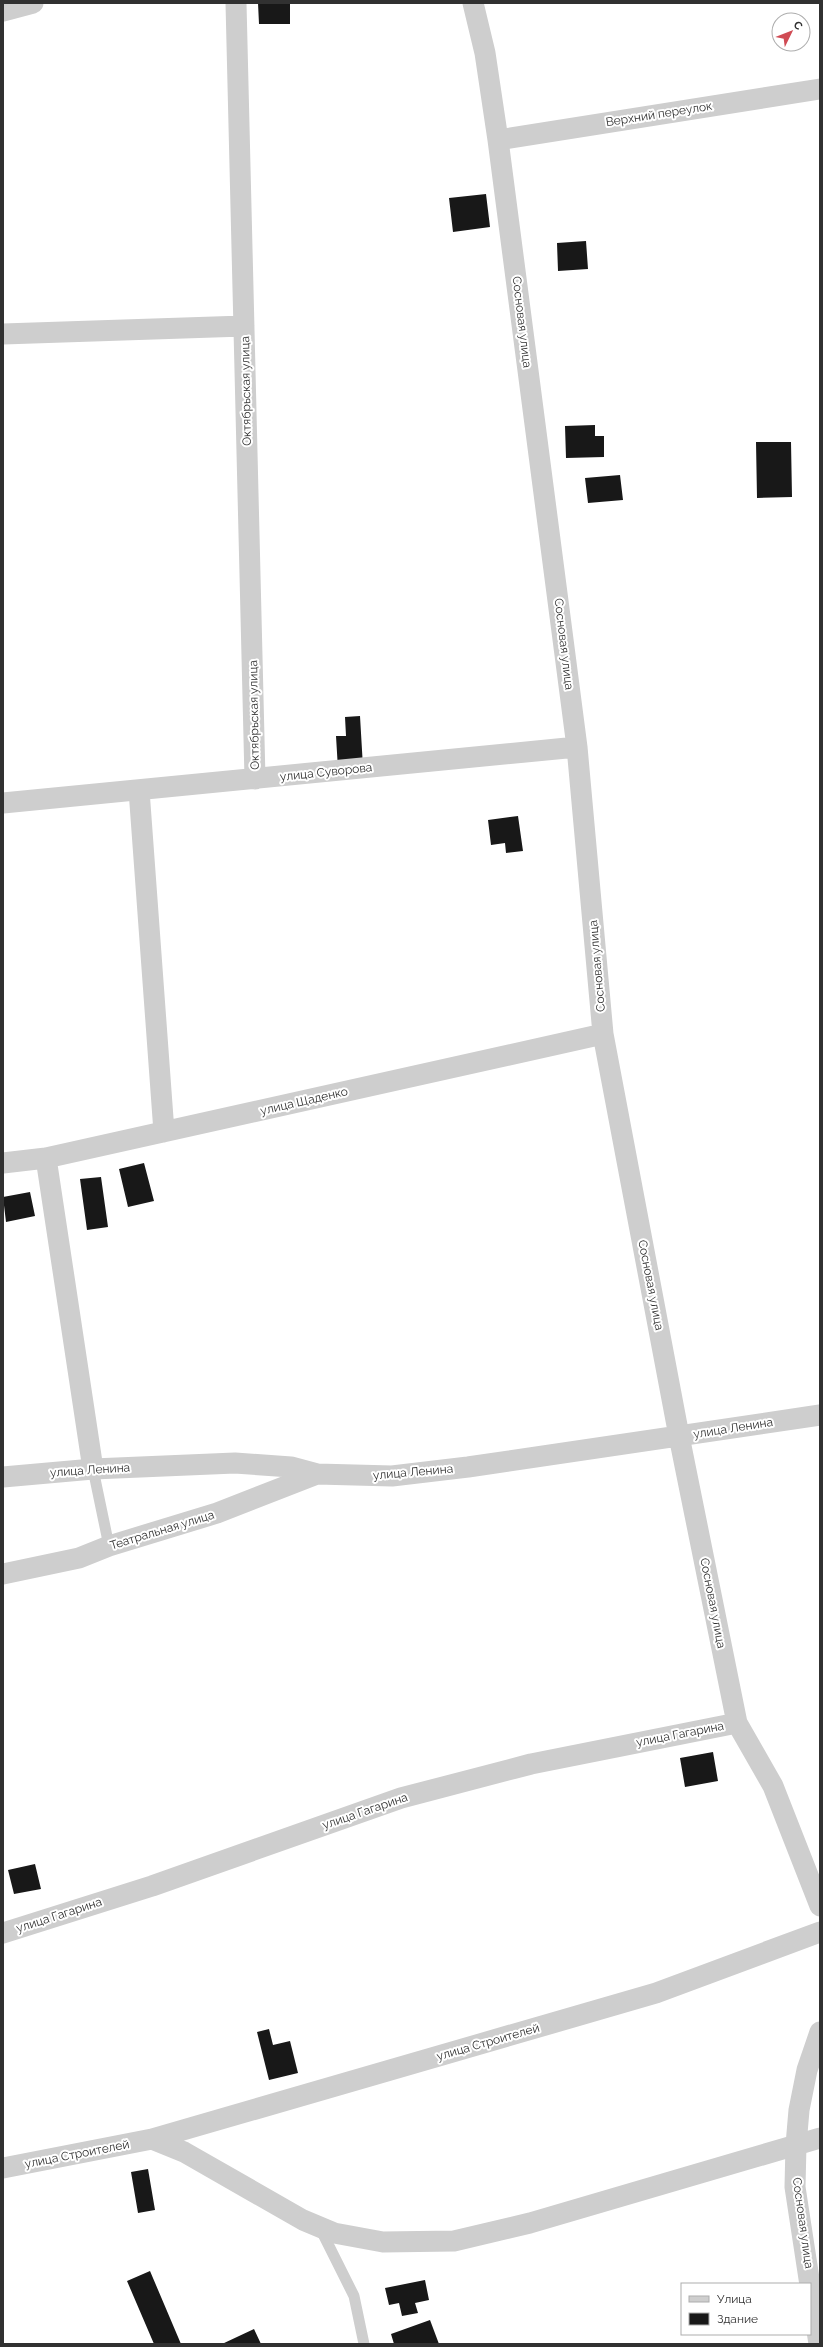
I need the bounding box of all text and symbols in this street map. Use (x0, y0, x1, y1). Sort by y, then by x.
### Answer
north arrow (771, 12, 811, 52)
text: С (791, 18, 806, 33)
street label: Верхний переулок (605, 99, 713, 129)
street label: Сосновая улица (509, 276, 535, 368)
street label: Октябрьская улица (238, 336, 254, 446)
street label: Сосновая улица (551, 598, 577, 690)
street label: Октябрьская улица (246, 660, 262, 770)
street label: улица Суворова (279, 760, 373, 784)
street label: Сосновая улица (586, 920, 608, 1012)
street label: улица Щаденко (259, 1084, 349, 1118)
street label: Сосновая улица (635, 1239, 667, 1331)
street label: улица Ленина (692, 1415, 774, 1441)
street label: улица Ленина (49, 1460, 131, 1480)
street label: улица Ленина (372, 1462, 454, 1482)
street label: Театральная улица (108, 1507, 216, 1553)
street label: Сосновая улица (697, 1557, 729, 1649)
street label: улица Гагарина (635, 1719, 725, 1749)
street label: улица Гагарина (321, 1790, 409, 1832)
street label: улица Гагарина (14, 1895, 104, 1935)
street label: улица Строителей (435, 2021, 541, 2063)
street label: улица Строителей (23, 2137, 131, 2171)
street label: Сосновая улица (790, 2176, 816, 2270)
legend (681, 2283, 811, 2335)
text: Улица (717, 2292, 752, 2306)
text: Здание (717, 2312, 758, 2326)

